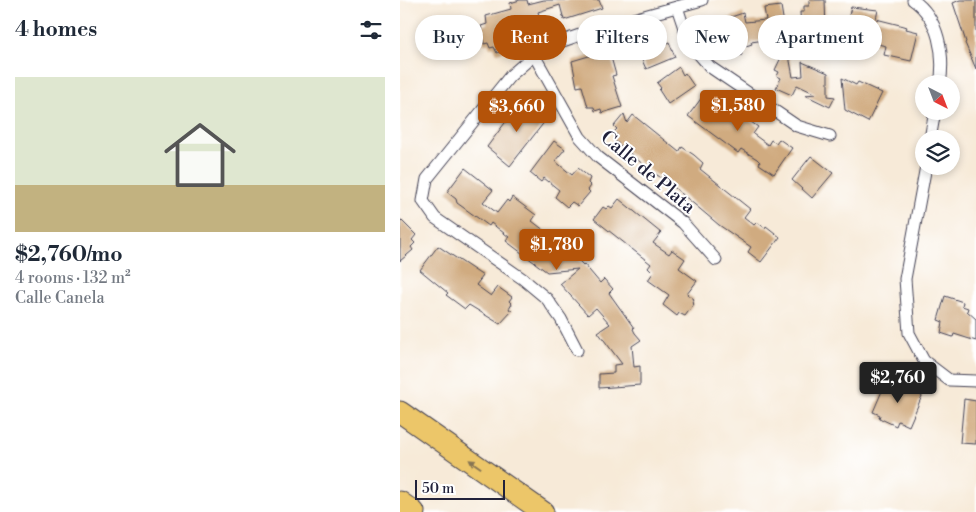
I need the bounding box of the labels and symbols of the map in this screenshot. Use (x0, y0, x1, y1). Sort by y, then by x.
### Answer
north arrow (915, 75, 960, 120)
pin: $3,660 (476, 90, 558, 133)
pin: $1,580 (697, 90, 779, 132)
street label: Calle de Plata (596, 125, 701, 219)
pin: $1,780 (516, 228, 598, 271)
pin: $2,760 (857, 362, 939, 404)
one-way arrow (468, 459, 481, 469)
scale bar (415, 477, 505, 500)

